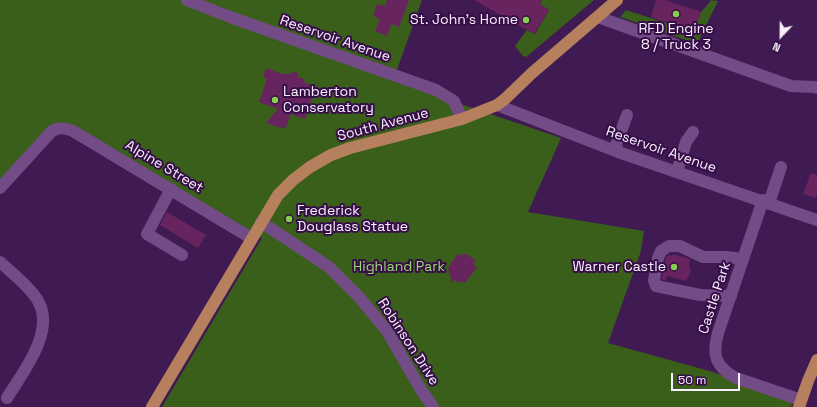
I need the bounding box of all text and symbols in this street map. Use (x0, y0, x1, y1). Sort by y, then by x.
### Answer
marker: RFD Engine 8 / Truck 3 (671, 9, 681, 19)
street label: Reservoir Avenue (278, 12, 392, 66)
place label: St. John's Home (410, 12, 518, 28)
marker: St. John's Home (521, 15, 531, 25)
north arrow (761, 16, 801, 56)
place label: RFD Engine 8 / Truck 3 (638, 21, 714, 54)
text: N (770, 39, 783, 55)
place label: Lamberton Conservatory (283, 84, 374, 116)
marker: Lamberton Conservatory (270, 95, 280, 105)
street label: South Avenue (335, 105, 431, 145)
street label: Reservoir Avenue (604, 123, 718, 177)
street label: Alpine Street (122, 137, 206, 197)
place label: Frederick Douglass Statue (297, 203, 408, 236)
marker: Frederick Douglass Statue (284, 214, 294, 224)
park label: Highland Park (353, 259, 445, 275)
place label: Warner Castle (572, 259, 666, 275)
street label: Castle Park (695, 260, 735, 336)
marker: Warner Castle (669, 262, 679, 272)
street label: Robinson Drive (374, 295, 442, 389)
scale bar (673, 365, 742, 391)
text: 50 m (678, 372, 706, 388)

